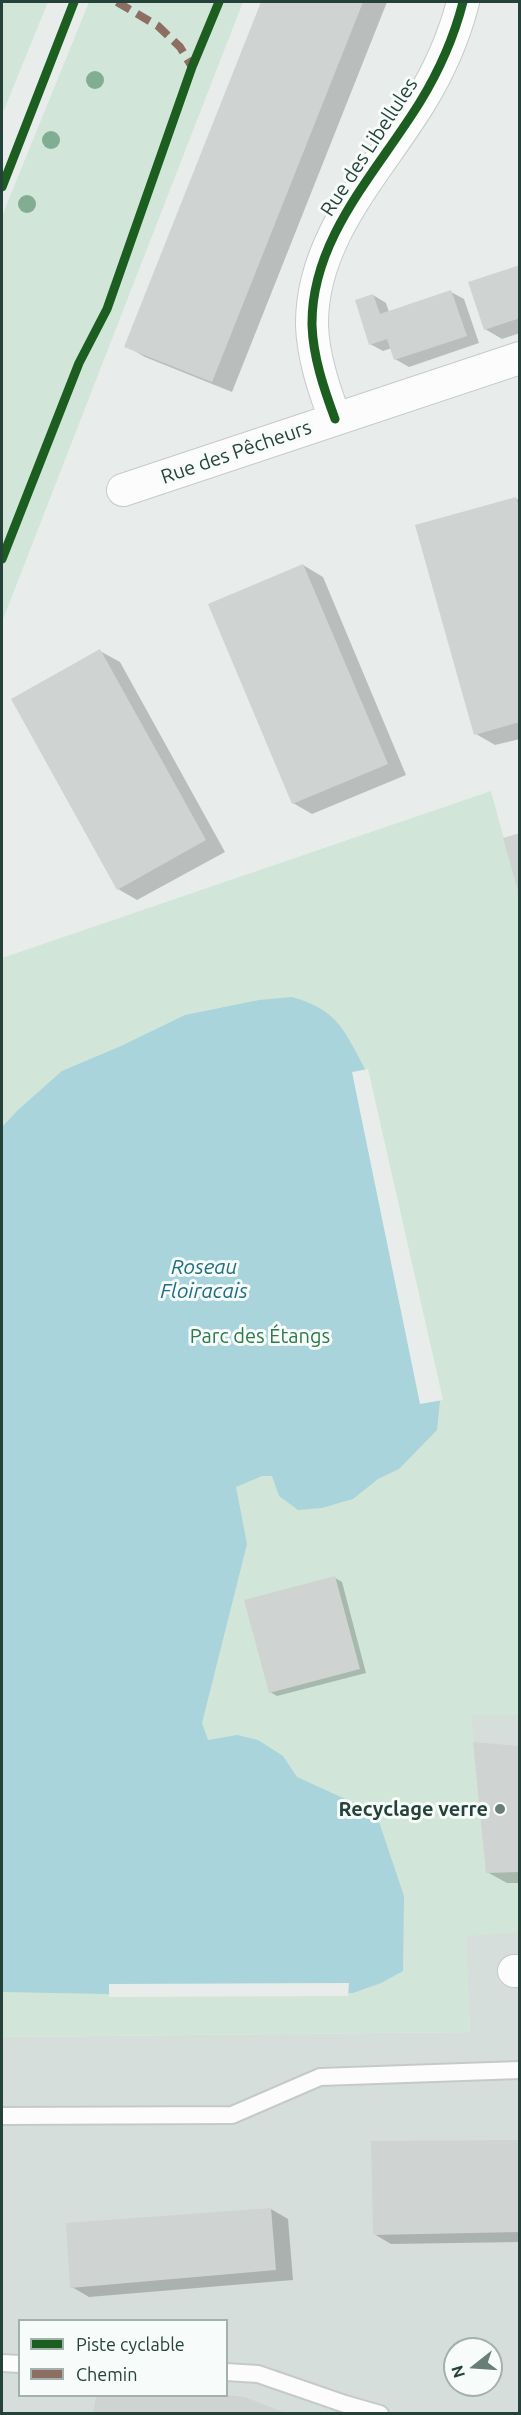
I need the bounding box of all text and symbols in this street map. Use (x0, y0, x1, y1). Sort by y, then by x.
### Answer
street label: Rue des Libellules (315, 73, 423, 221)
street label: Rue des Pêcheurs (158, 415, 314, 489)
water label: Roseau Floiracais (160, 1254, 248, 1304)
park label: Parc des Étangs (190, 1324, 330, 1348)
place label: Recyclage verre (339, 1797, 488, 1821)
marker: Recyclage verre (493, 1802, 507, 1816)
legend (18, 2319, 228, 2397)
text: Piste cyclable (76, 2334, 185, 2354)
north arrow (443, 2337, 503, 2397)
text: N (447, 2363, 468, 2380)
text: Chemin (76, 2364, 137, 2384)

